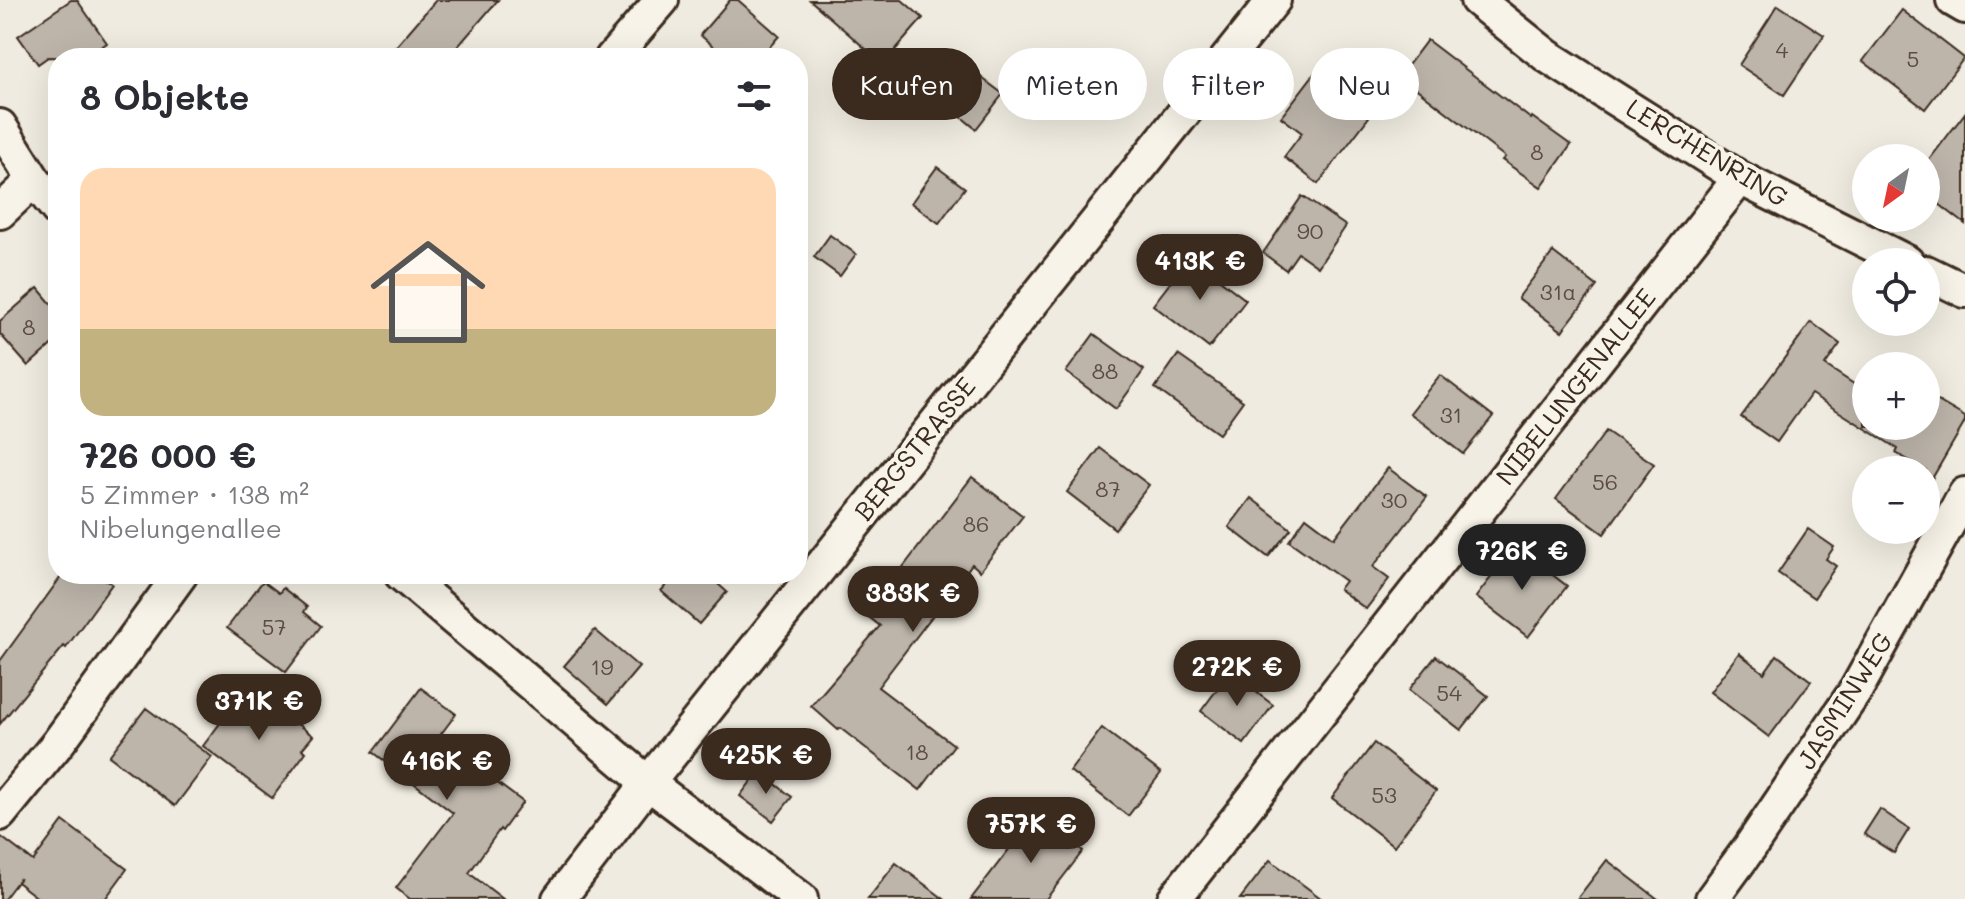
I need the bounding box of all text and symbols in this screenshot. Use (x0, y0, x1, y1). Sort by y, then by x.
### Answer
house number: 4 (1776, 35, 1789, 64)
house number: 5 (1907, 44, 1919, 73)
chip: Kaufen (832, 48, 982, 120)
chip: Mieten (998, 48, 1147, 120)
chip: Filter (1163, 48, 1294, 120)
chip: Neu (1310, 48, 1419, 120)
text: 8 Objekte (80, 74, 249, 119)
icon: filters (732, 74, 776, 118)
street label: LERCHENRING (1620, 90, 1795, 214)
house number: 8 (1530, 137, 1544, 166)
north arrow (1852, 144, 1940, 232)
map controls (1852, 144, 1940, 544)
house number: 90 (1297, 216, 1323, 245)
icon: home (356, 220, 500, 364)
pin: 413K € (1135, 234, 1265, 302)
text: 413K € (1154, 243, 1246, 277)
button: locate (1852, 248, 1940, 336)
house number: 31a (1540, 277, 1576, 306)
street label: NIBELUNGENALLEE (1488, 281, 1663, 492)
house number: 8 (22, 312, 36, 341)
button: + (1852, 352, 1940, 440)
house number: 88 (1092, 356, 1118, 385)
street label: BERGSTRASSE (846, 370, 982, 527)
house number: 31 (1440, 400, 1462, 429)
text: 726 000 € (80, 432, 256, 477)
button: − (1852, 456, 1940, 544)
house number: 56 (1592, 467, 1618, 496)
house number: 87 (1095, 474, 1121, 503)
text: 5 Zimmer · 138 m² (80, 477, 309, 511)
house number: 30 (1381, 485, 1407, 514)
house number: 86 (963, 509, 989, 538)
text: Nibelungenallee (80, 511, 282, 545)
pin: 726K € (1457, 524, 1587, 592)
text: 726K € (1476, 533, 1568, 567)
pin: 383K € (848, 566, 978, 634)
text: 383K € (866, 575, 960, 609)
house number: 57 (261, 612, 287, 641)
street label: JASMINWEG (1789, 626, 1900, 775)
pin: 272K € (1172, 640, 1302, 708)
text: 272K € (1191, 649, 1283, 683)
house number: 19 (591, 652, 613, 681)
pin: 371K € (194, 674, 324, 742)
house number: 54 (1436, 678, 1462, 707)
text: 371K € (214, 683, 304, 717)
pin: 425K € (701, 728, 831, 796)
pin: 416K € (382, 734, 512, 802)
text: 425K € (719, 737, 813, 771)
house number: 18 (905, 737, 929, 766)
text: 416K € (401, 743, 493, 777)
house number: 53 (1371, 780, 1397, 809)
pin: 757K € (966, 797, 1096, 865)
text: 757K € (985, 806, 1077, 840)

